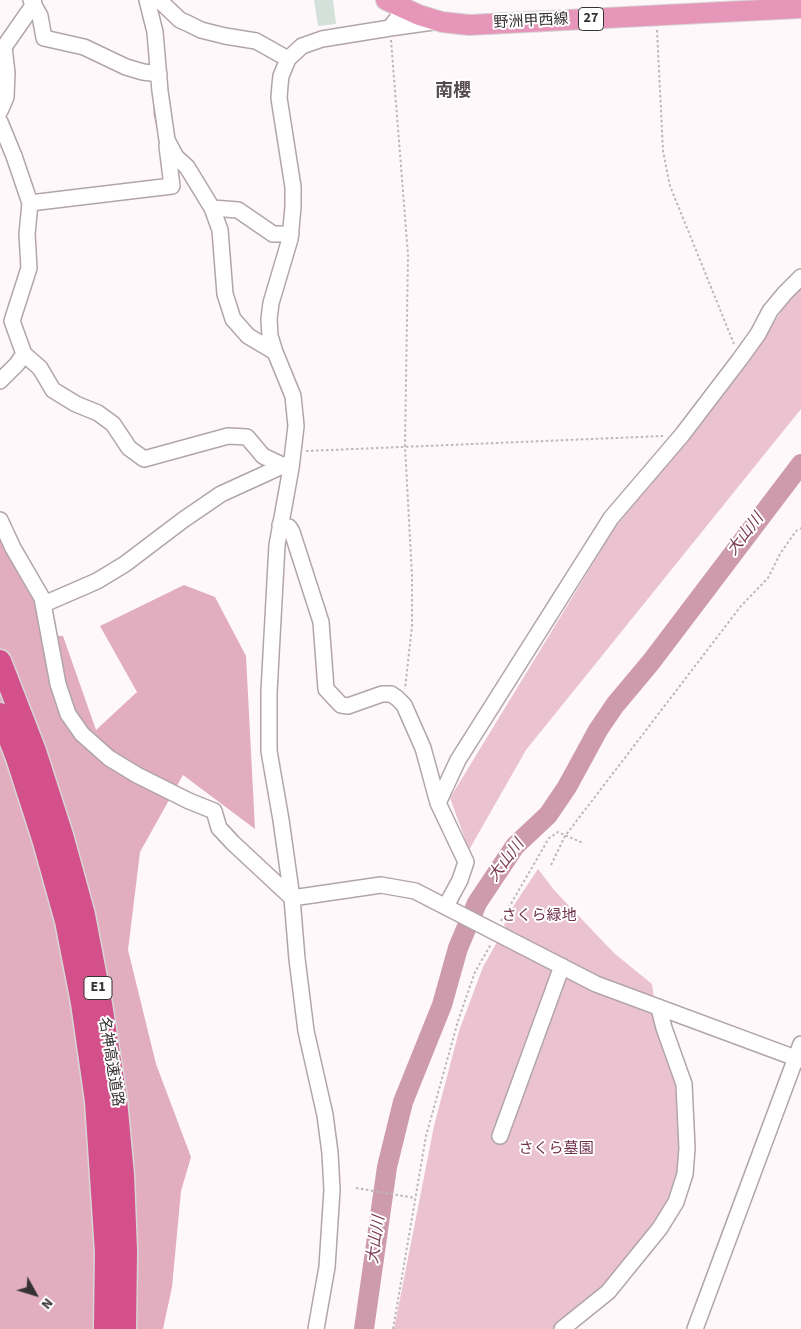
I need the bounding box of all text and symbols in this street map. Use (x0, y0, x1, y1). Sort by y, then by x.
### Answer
road number: 27 (578, 8, 604, 30)
street label: 野洲甲西線 (493, 11, 569, 33)
district label: 南櫻 (435, 81, 471, 103)
water label: 大山川 (724, 510, 768, 560)
water label: 大山川 (485, 836, 529, 886)
park label: さくら緑地 (502, 908, 576, 926)
road number: E1 (84, 976, 112, 1000)
street label: 名神高速道路 (94, 1016, 126, 1108)
park label: さくら墓園 (519, 1141, 593, 1159)
water label: 大山川 (364, 1215, 390, 1265)
north arrow (10, 1269, 60, 1319)
text: N (36, 1294, 57, 1313)

